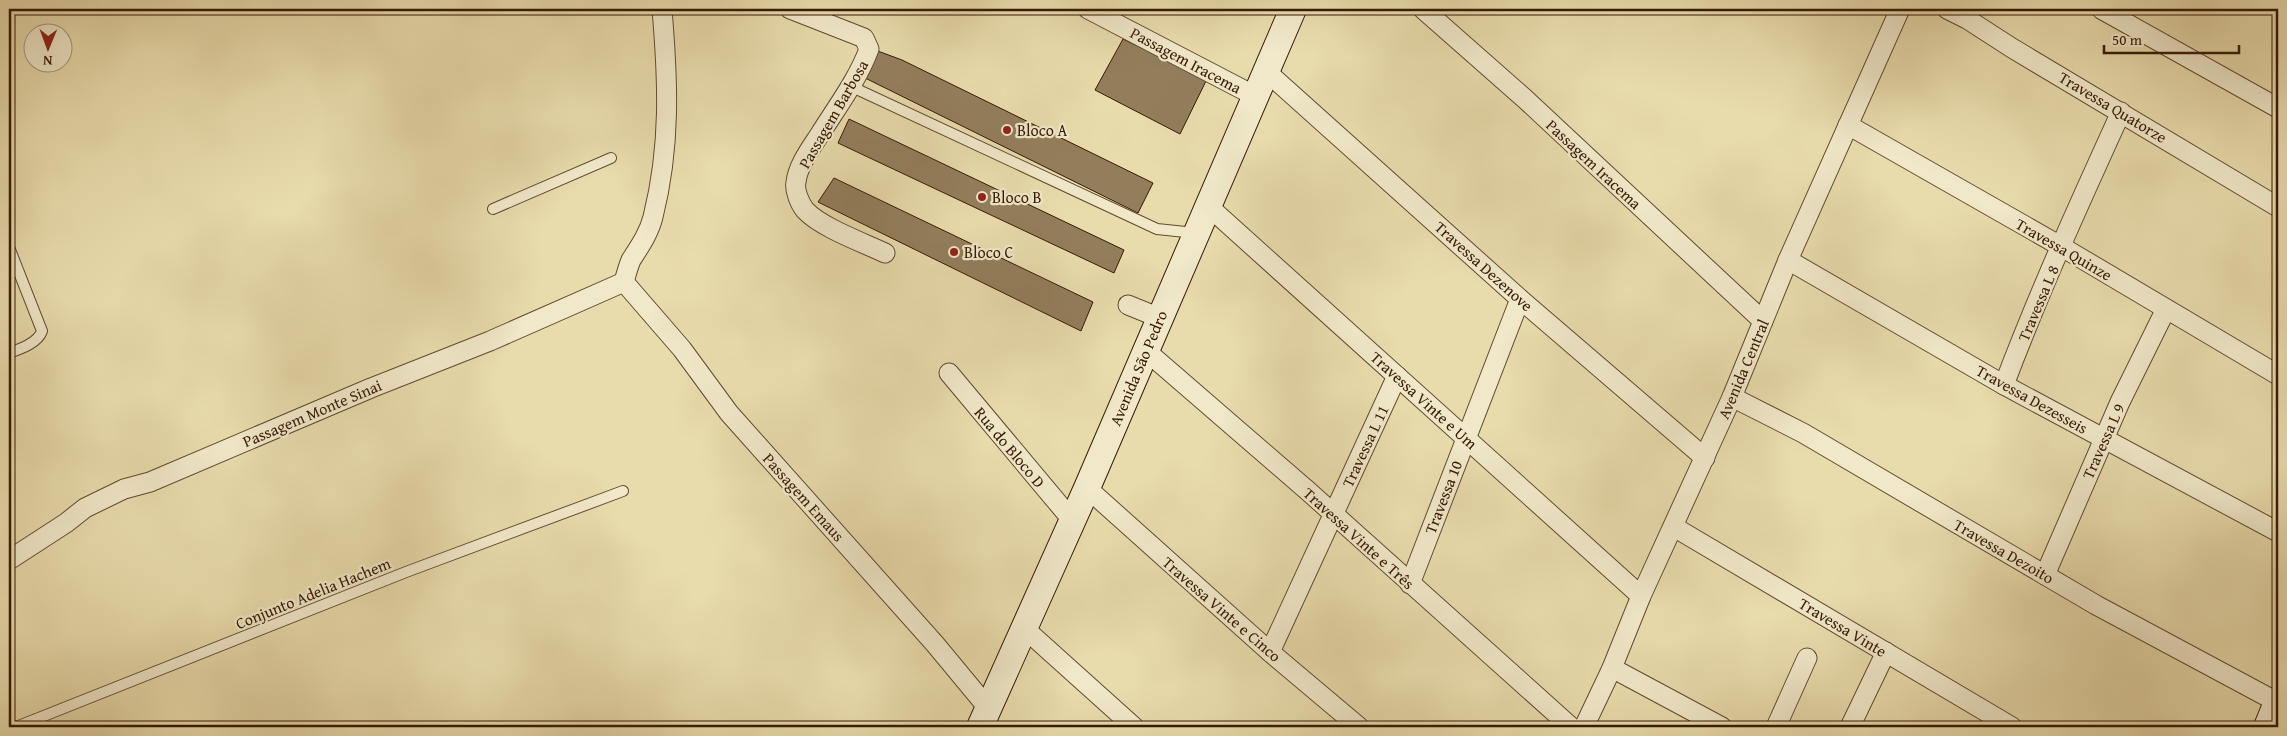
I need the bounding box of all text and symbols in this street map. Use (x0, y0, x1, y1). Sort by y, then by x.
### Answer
street label: Passagem Iracema (1126, 21, 1246, 100)
north arrow (22, 22, 72, 72)
scale bar (2104, 22, 2240, 54)
text: 50 m (2112, 29, 2143, 50)
text: N (42, 51, 53, 71)
street label: Passagem Barbosa (792, 55, 874, 173)
street label: Travessa Quatorze (2054, 65, 2172, 149)
street label: Passagem Iracema (1541, 113, 1647, 215)
place label: Bloco A (1017, 118, 1068, 142)
marker: Bloco A (1001, 124, 1013, 136)
place label: Bloco B (992, 185, 1042, 209)
marker: Bloco B (976, 191, 988, 203)
street label: Travessa Quinze (2011, 212, 2117, 286)
street label: Travessa Dezenove (1429, 215, 1539, 317)
place label: Bloco C (964, 240, 1014, 264)
marker: Bloco C (948, 246, 960, 258)
street label: Travessa L 8 (2011, 261, 2065, 345)
street label: Avenida São Pedro (1103, 307, 1173, 429)
street label: Avenida Central (1711, 315, 1775, 423)
street label: Travessa Vinte e Um (1365, 345, 1483, 455)
street label: Travessa Dezesseis (1972, 358, 2092, 440)
street label: Passagem Monte Sinai (239, 373, 386, 453)
street label: Travessa L 9 (2076, 399, 2130, 483)
street label: Rua do Bloco D (969, 401, 1051, 493)
street label: Travessa L 11 (1335, 401, 1395, 491)
street label: Passagem Emaus (758, 447, 850, 547)
street label: Travessa 10 (1418, 456, 1468, 537)
street label: Travessa Vinte e Três (1298, 481, 1420, 595)
street label: Travessa Dezoito (1949, 513, 2059, 589)
street label: Conjunto Adelia Hachem (232, 551, 394, 635)
street label: Travessa Vinte e Cinco (1157, 551, 1287, 667)
street label: Travessa Vinte (1795, 591, 1891, 663)

